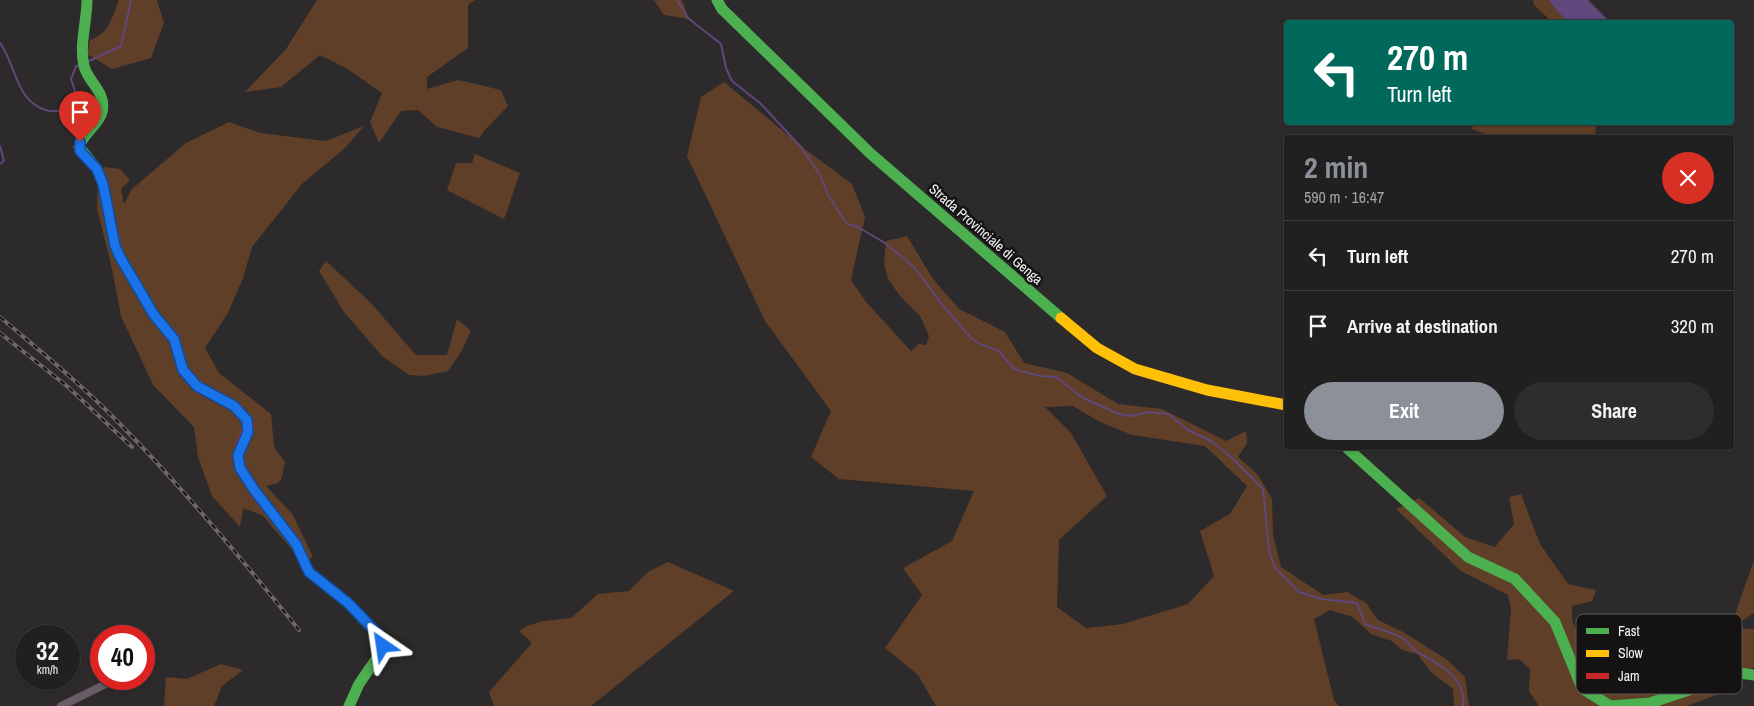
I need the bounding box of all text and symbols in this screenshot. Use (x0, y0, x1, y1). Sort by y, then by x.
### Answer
text: 270 m (1387, 34, 1468, 81)
icon: left (1304, 40, 1369, 105)
text: Turn left (1387, 79, 1452, 109)
pin (59, 91, 101, 142)
icon: arrive (66, 98, 94, 126)
text: 2 min (1304, 147, 1368, 187)
button: close (1662, 152, 1714, 204)
street label: Strada Provinciale di Genga (925, 180, 1047, 289)
text: 590 m · 16:47 (1304, 186, 1384, 208)
icon: left (1304, 242, 1332, 270)
text: Turn left (1347, 243, 1408, 269)
text: 270 m (1671, 243, 1714, 269)
icon: arrive (1304, 312, 1332, 340)
text: Arrive at destination (1347, 313, 1498, 339)
text: 320 m (1671, 313, 1714, 339)
button: Exit (1304, 382, 1504, 440)
button: Share (1514, 382, 1714, 440)
legend (1576, 614, 1742, 694)
position arrow (356, 619, 408, 671)
text: Fast (1618, 622, 1640, 640)
speed limit sign: 40 (90, 625, 155, 690)
text: 32 (36, 634, 59, 668)
text: Slow (1618, 644, 1644, 662)
text: km/h (37, 662, 58, 678)
text: Jam (1618, 667, 1640, 685)

